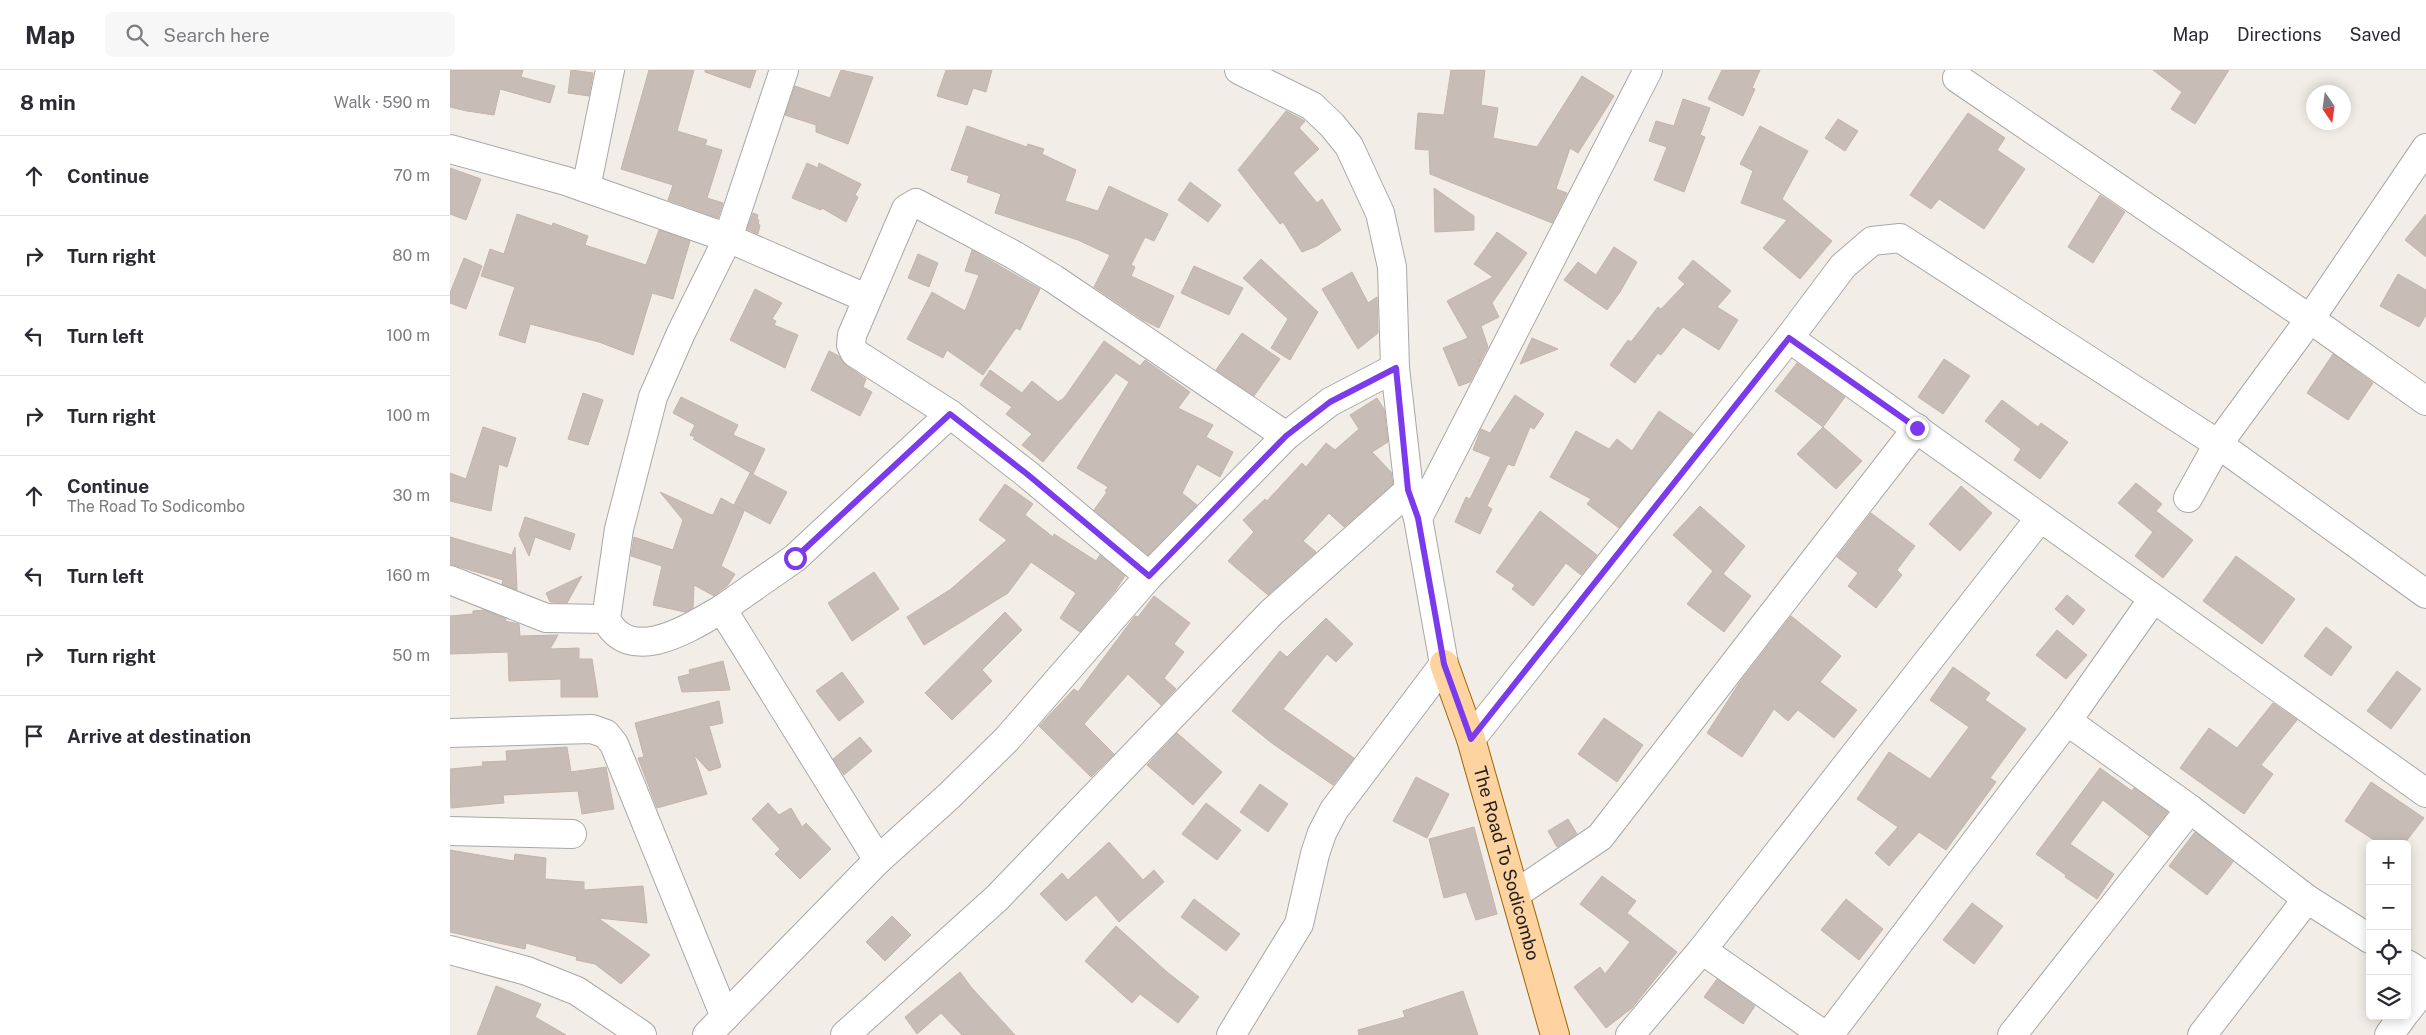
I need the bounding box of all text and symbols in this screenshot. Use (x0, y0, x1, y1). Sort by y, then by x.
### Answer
search box (105, 12, 455, 57)
text: Map (25, 21, 75, 49)
icon: search (123, 21, 151, 49)
text: Search here (163, 24, 270, 46)
text: Map (2172, 24, 2209, 45)
text: Directions (2237, 24, 2322, 45)
text: Saved (2350, 24, 2401, 45)
north arrow (2306, 85, 2351, 130)
text: 8 min (20, 90, 76, 115)
text: Walk · 590 m (334, 93, 430, 112)
icon: ahead (20, 162, 48, 190)
text: Continue (67, 165, 149, 187)
text: 70 m (393, 166, 430, 185)
icon: right (20, 242, 48, 270)
text: Turn right (67, 245, 156, 267)
text: 80 m (392, 246, 430, 265)
icon: left (20, 322, 48, 350)
text: Turn left (67, 325, 144, 347)
text: 100 m (386, 326, 430, 345)
icon: right (20, 402, 48, 430)
text: Turn right (67, 405, 156, 427)
text: 100 m (386, 406, 430, 425)
route end (1906, 417, 1929, 440)
text: Continue (67, 475, 149, 497)
icon: ahead (20, 482, 48, 510)
text: 30 m (393, 486, 430, 505)
text: The Road To Sodicombo (67, 497, 245, 516)
route start (784, 547, 807, 570)
icon: left (20, 562, 48, 590)
text: Turn left (67, 565, 144, 587)
text: 160 m (386, 566, 430, 585)
icon: right (20, 642, 48, 670)
text: Turn right (67, 645, 156, 667)
text: 50 m (392, 646, 430, 665)
icon: arrive (20, 722, 48, 750)
text: Arrive at destination (67, 725, 251, 747)
street label: The Road To Sodicombo (1469, 764, 1544, 963)
map controls (2366, 840, 2411, 1020)
button: + (2366, 840, 2411, 885)
button: − (2366, 885, 2411, 930)
button: locate (2366, 930, 2411, 975)
button: layers (2366, 975, 2411, 1020)

